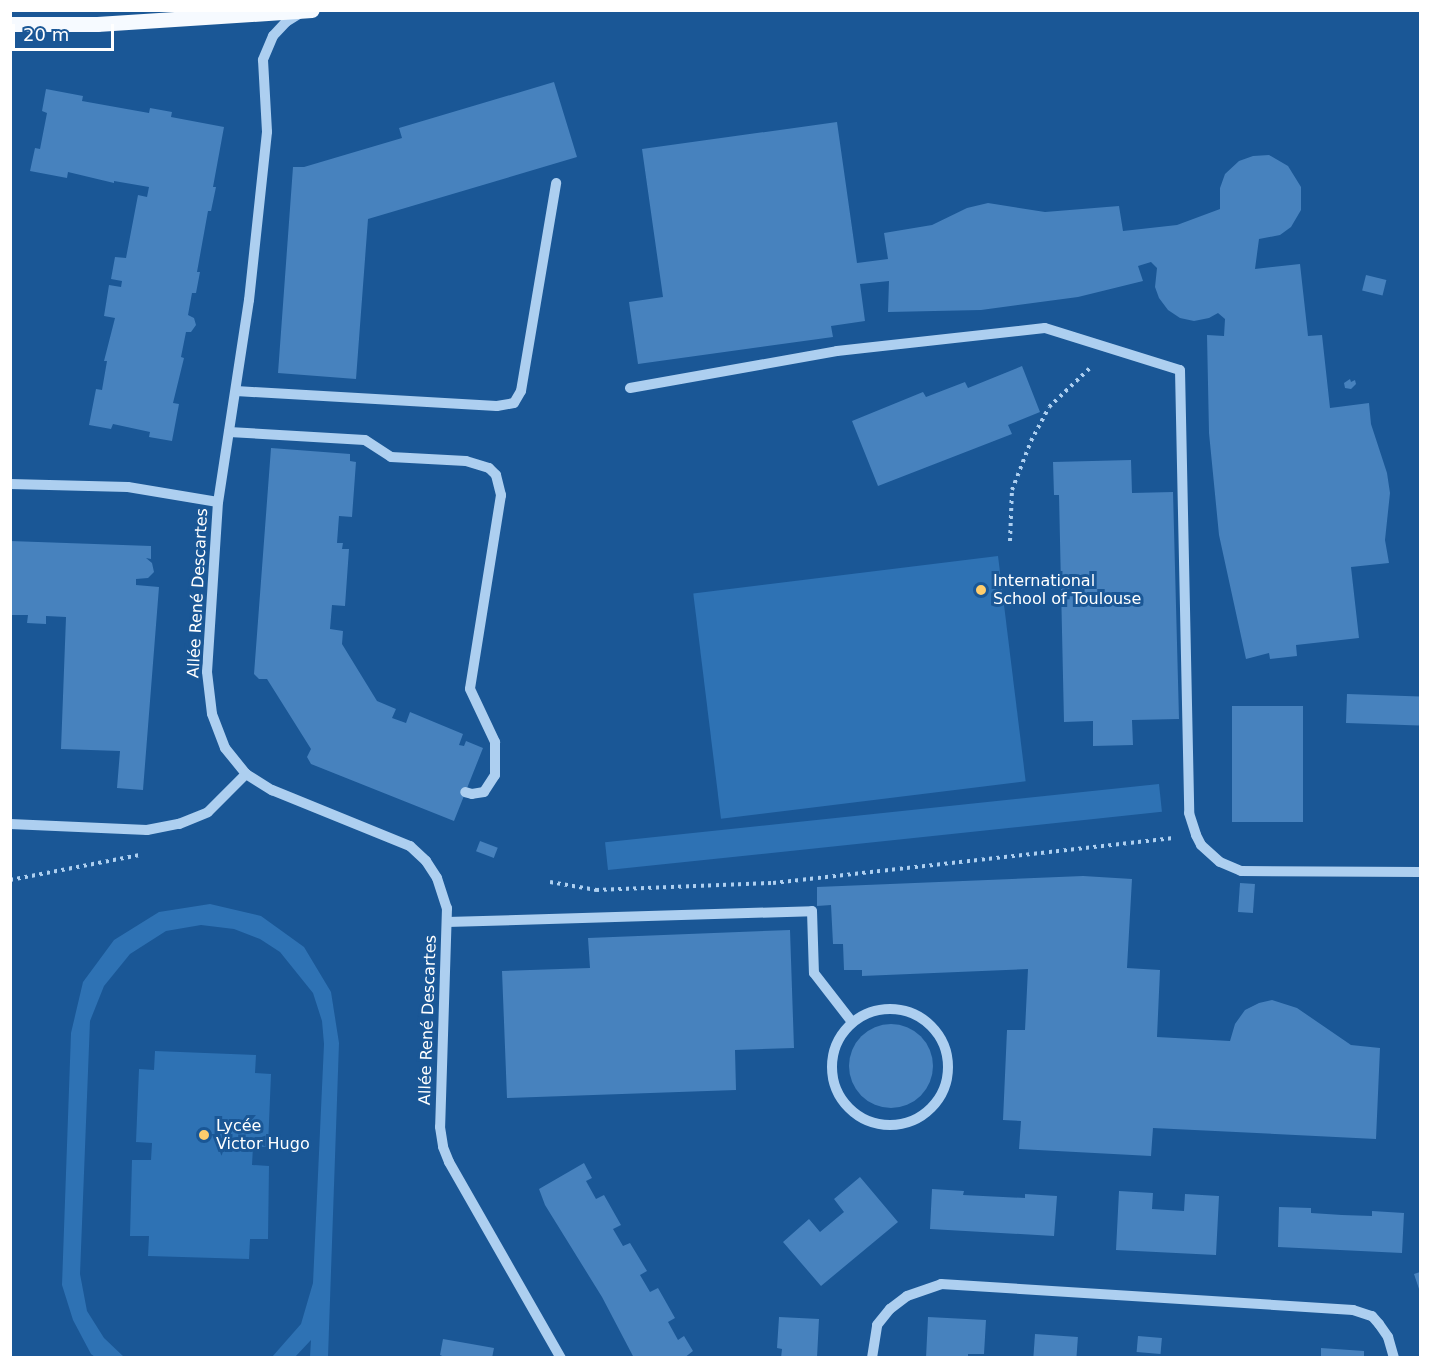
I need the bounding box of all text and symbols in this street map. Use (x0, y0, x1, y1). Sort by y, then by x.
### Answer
scale bar (15, 12, 117, 50)
text: 20 m (23, 24, 69, 45)
street label: Allée René Descartes (184, 508, 212, 678)
place label: International School of Toulouse (993, 571, 1141, 609)
marker: International School of Toulouse (974, 583, 988, 597)
street label: Allée René Descartes (415, 935, 441, 1105)
place label: Lycée Victor Hugo (216, 1116, 310, 1154)
marker: Lycée Victor Hugo (197, 1128, 211, 1142)

